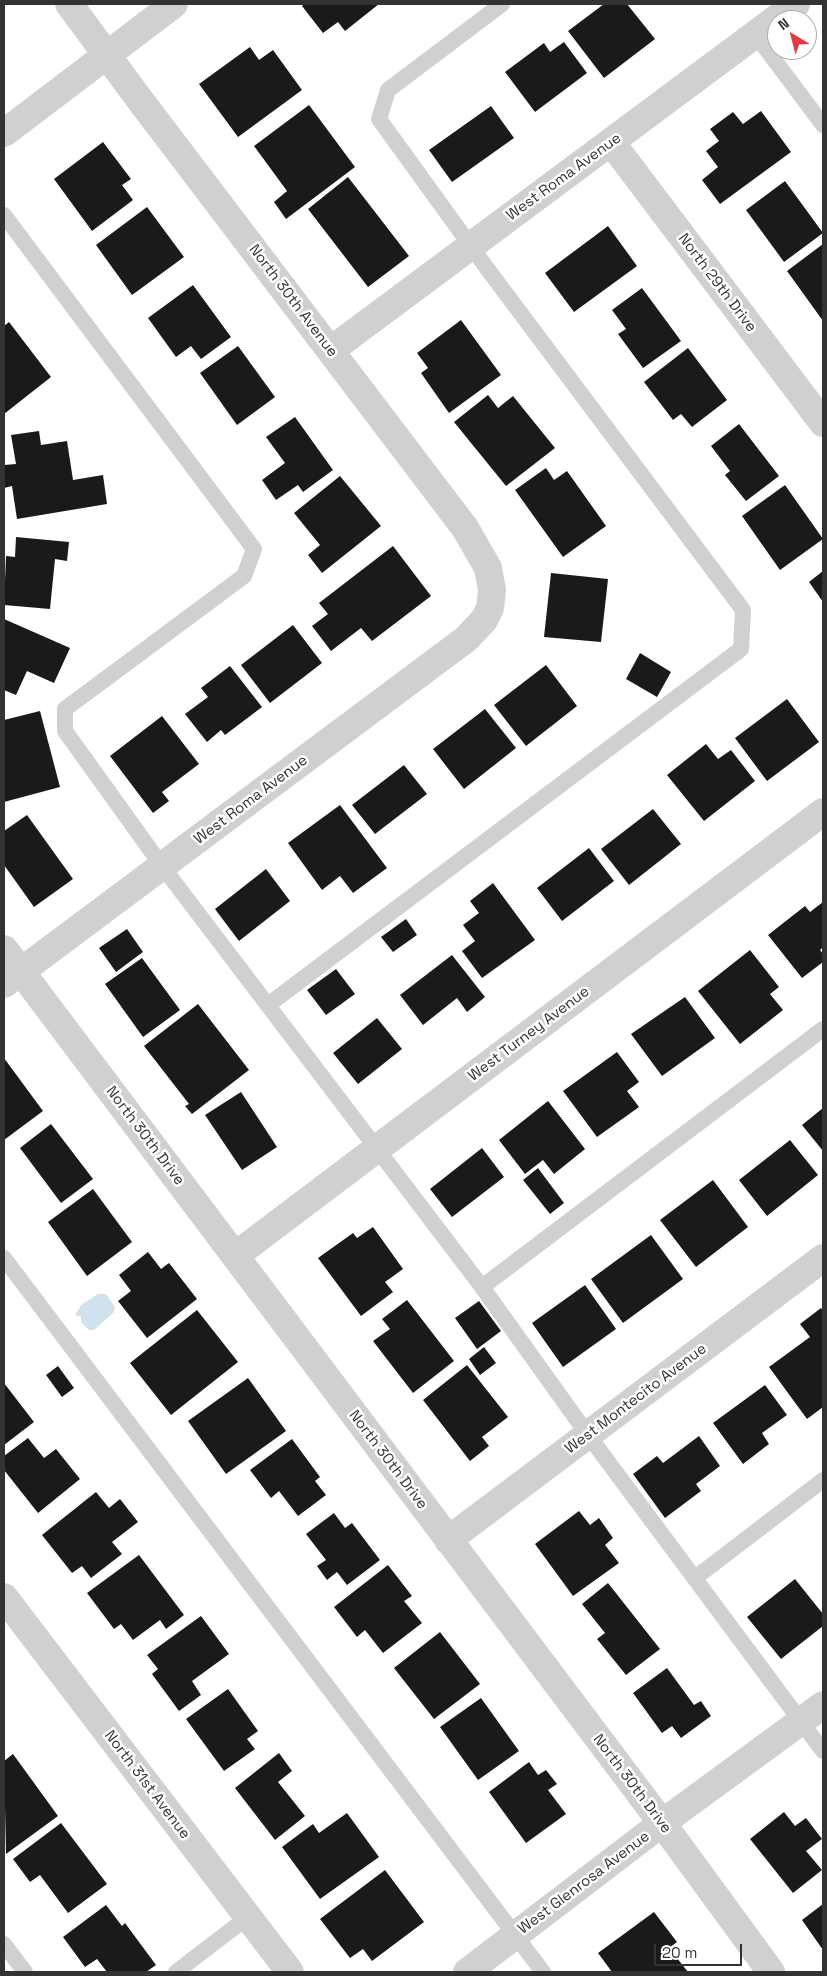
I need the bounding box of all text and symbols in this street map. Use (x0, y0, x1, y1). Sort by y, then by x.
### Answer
north arrow (767, 10, 817, 60)
text: N (774, 14, 793, 34)
street label: West Roma Avenue (503, 129, 625, 225)
street label: North 29th Drive (674, 230, 760, 336)
street label: North 30th Avenue (245, 241, 341, 361)
street label: West Roma Avenue (191, 751, 311, 849)
street label: West Turney Avenue (465, 983, 593, 1085)
street label: North 30th Drive (102, 1083, 188, 1189)
street label: West Montecito Avenue (562, 1340, 710, 1458)
street label: North 30th Drive (345, 1407, 431, 1513)
street label: North 31st Avenue (100, 1727, 194, 1843)
street label: North 30th Drive (589, 1731, 675, 1837)
street label: West Glenrosa Avenue (515, 1828, 653, 1938)
scale bar (657, 1934, 744, 1966)
text: 20 m (662, 1943, 697, 1962)

